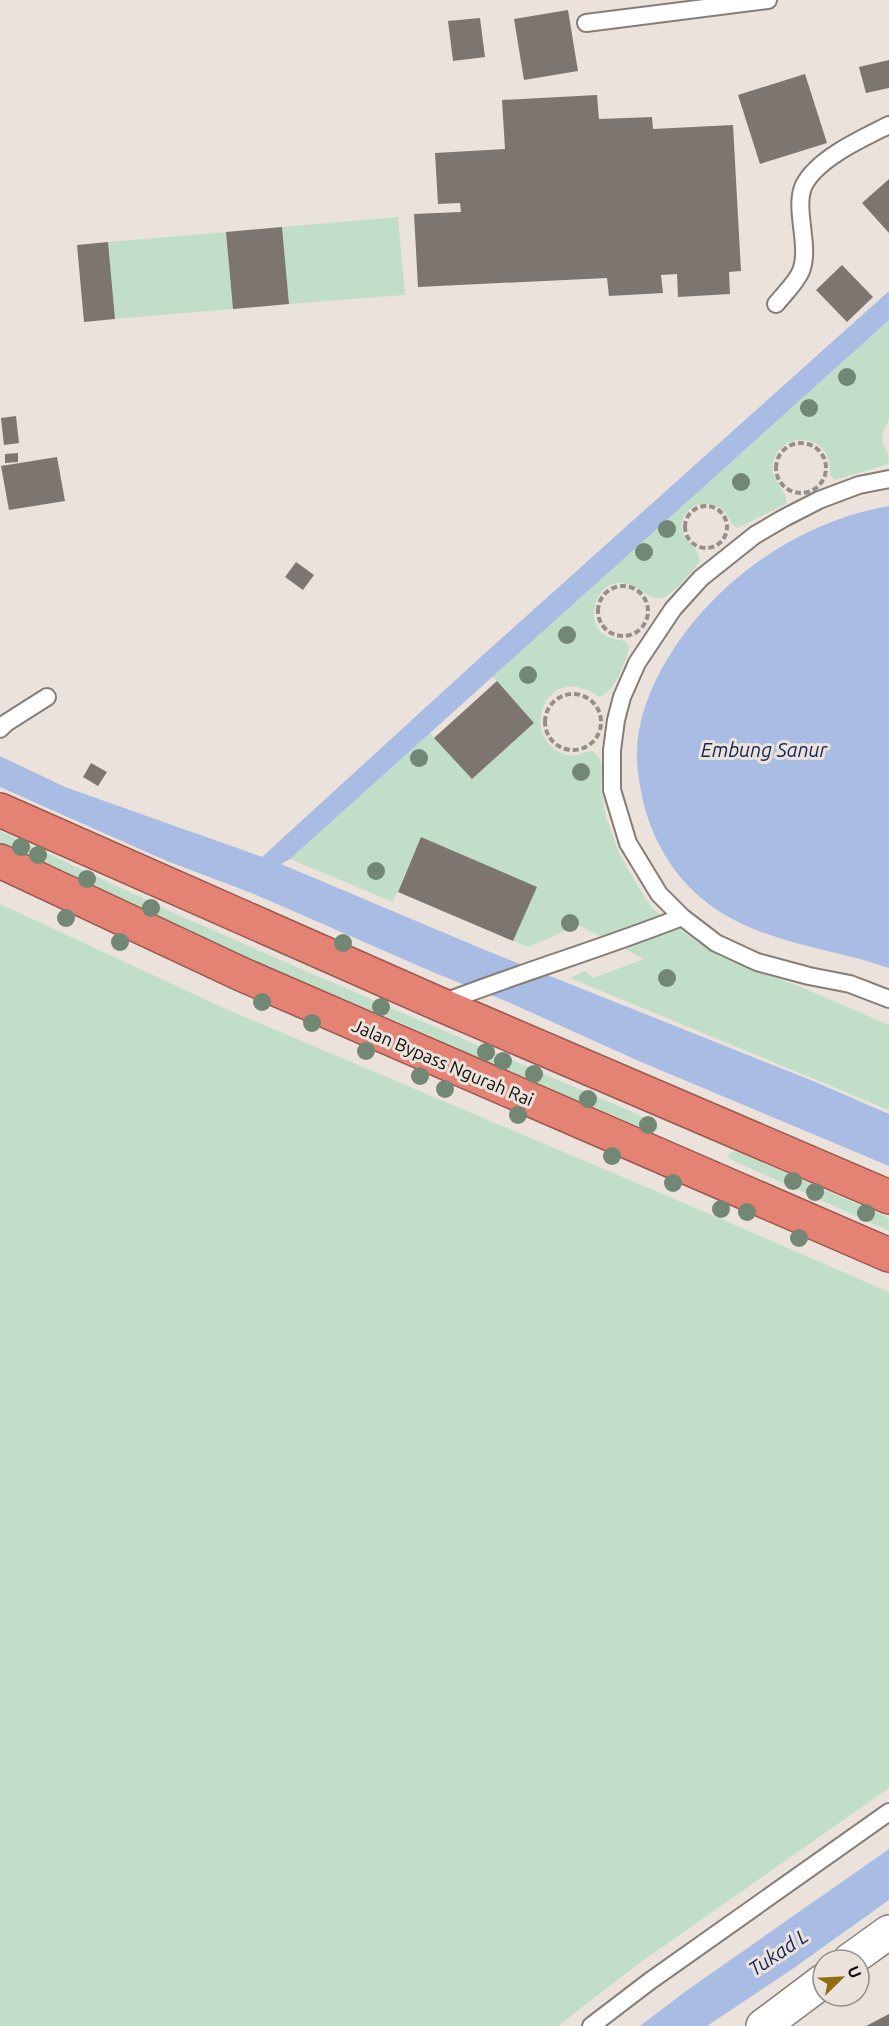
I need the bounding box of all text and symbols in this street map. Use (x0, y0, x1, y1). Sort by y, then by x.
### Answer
water label: Embung Sanur (701, 738, 829, 761)
street label: Jalan Bypass Ngurah Rai (349, 1015, 537, 1109)
water label: Tukad L (744, 1924, 812, 1980)
north arrow (811, 1948, 871, 2008)
text: U (844, 1963, 865, 1981)

